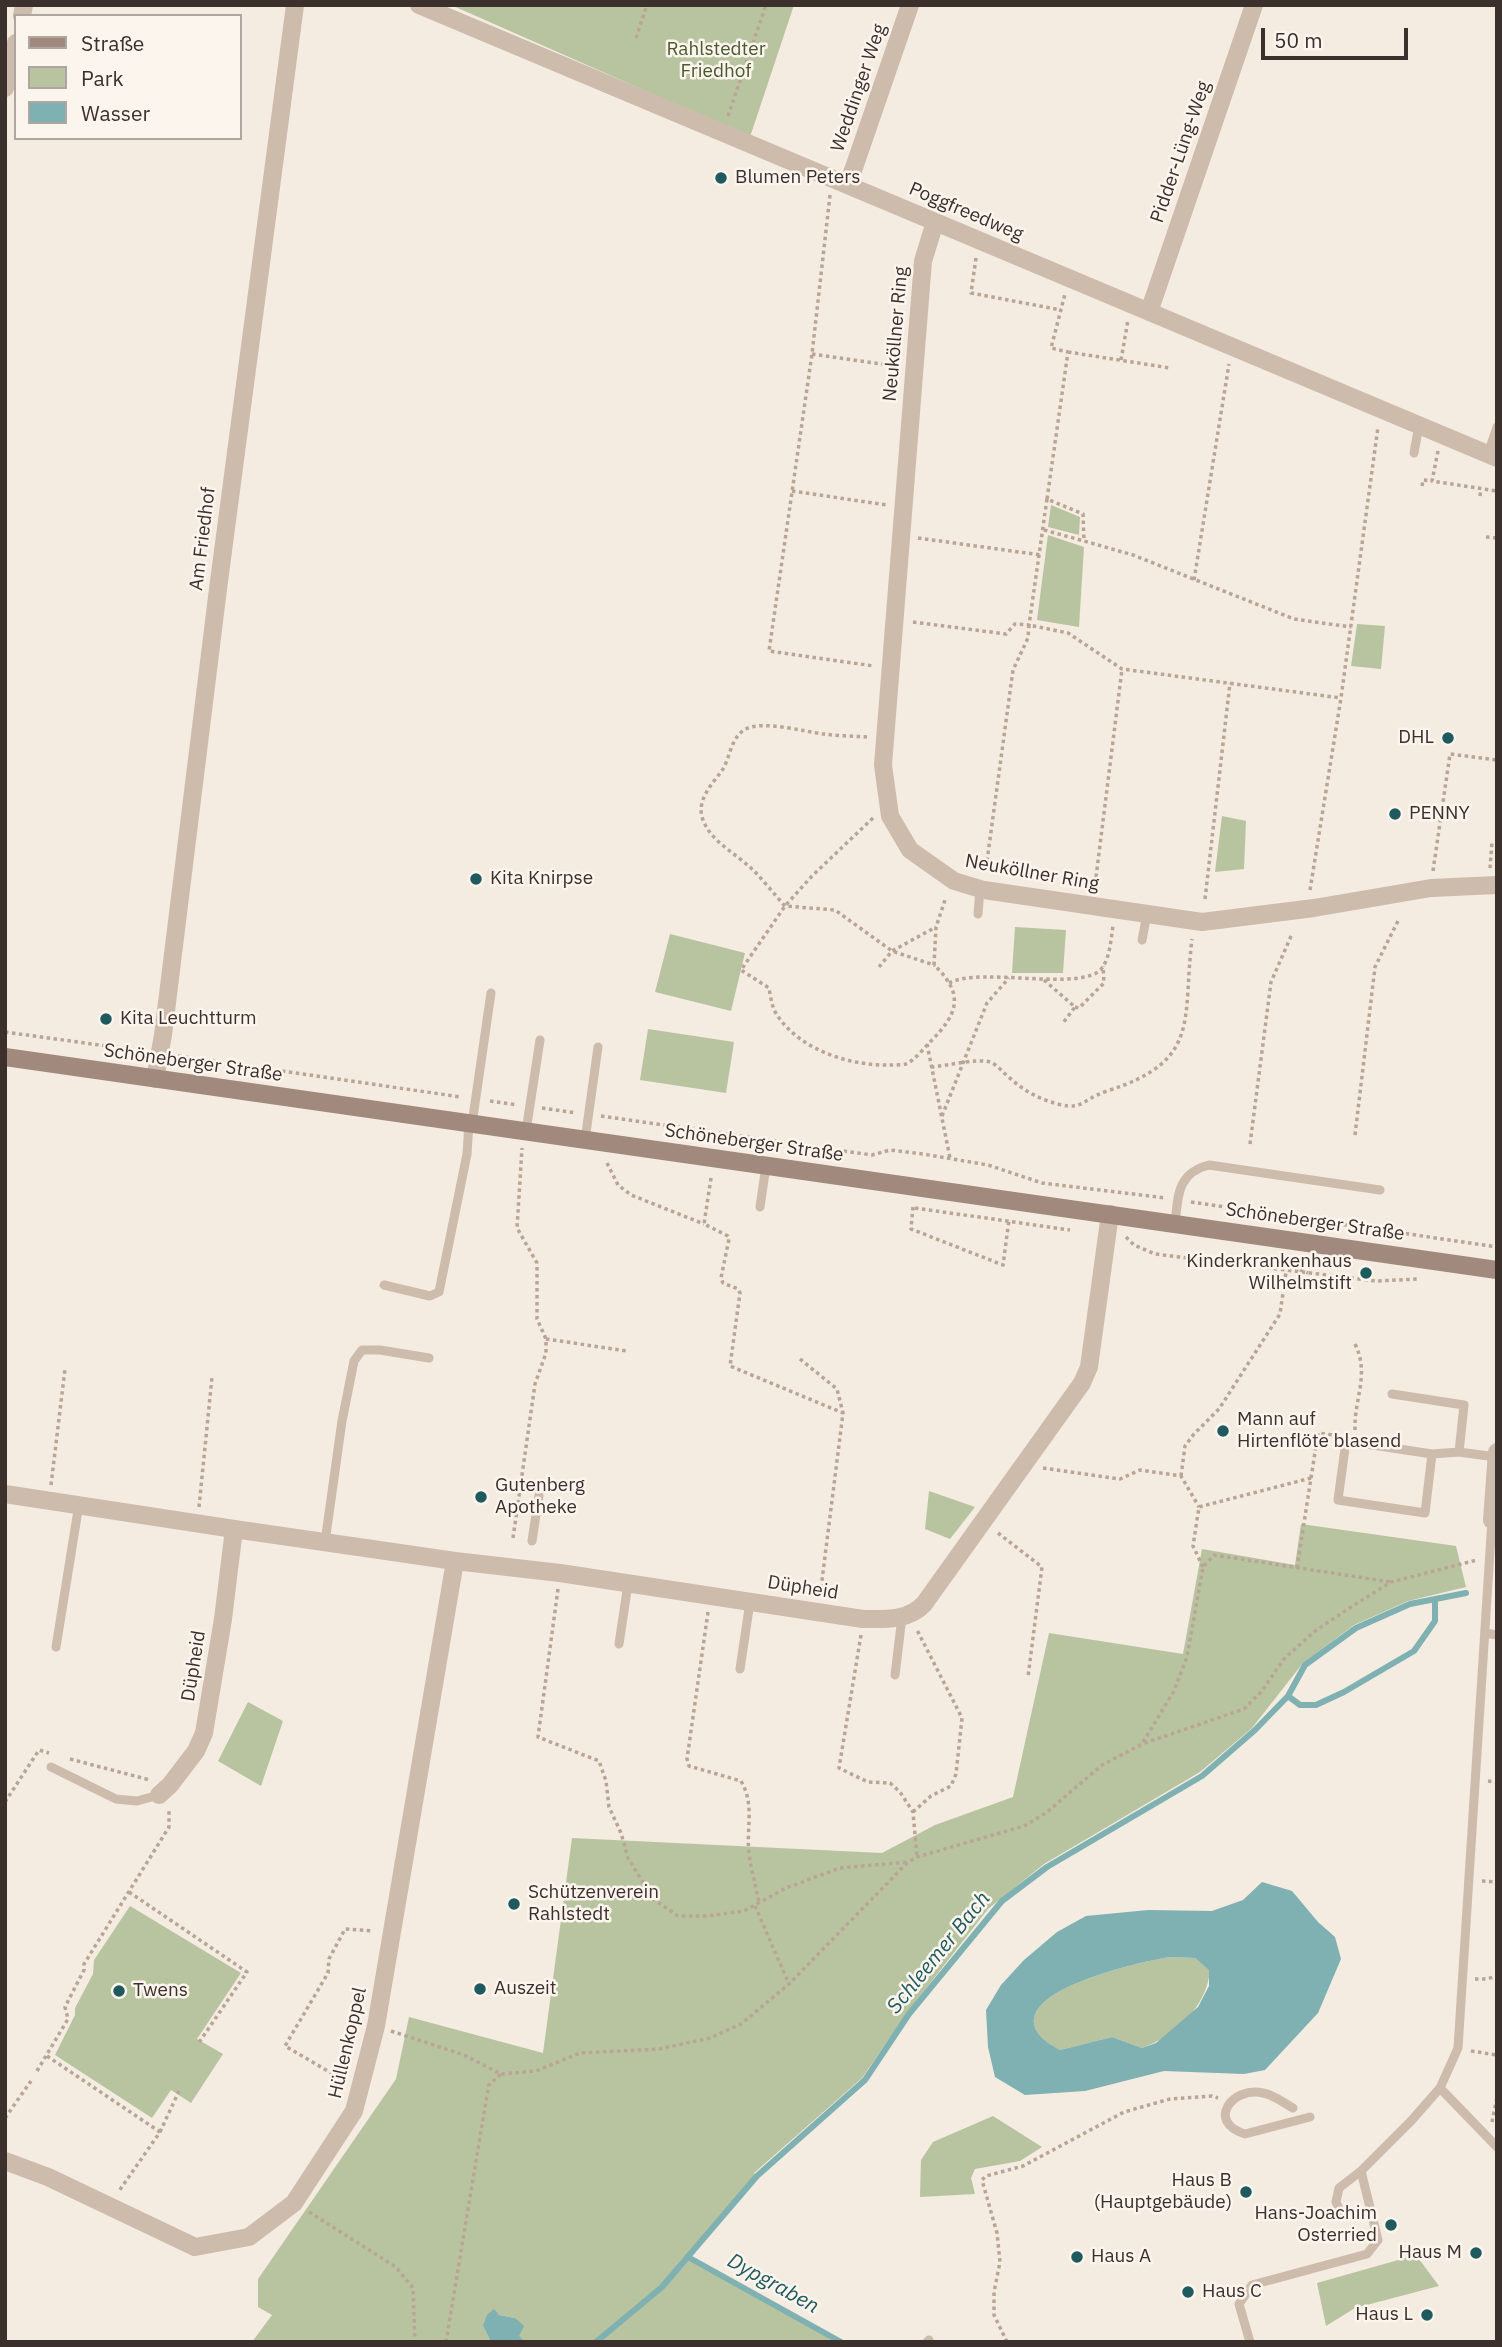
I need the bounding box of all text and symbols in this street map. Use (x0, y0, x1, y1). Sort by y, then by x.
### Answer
legend (14, 14, 242, 140)
scale bar (1264, 14, 1411, 58)
street label: Weddinger Weg (826, 21, 892, 155)
text: 50 m (1274, 26, 1323, 54)
text: Straße (81, 29, 144, 57)
park label: Rahlstedter Friedhof (666, 39, 766, 83)
text: Park (81, 64, 124, 92)
street label: Pidder-Lüng-Weg (1146, 78, 1216, 226)
text: Wasser (81, 99, 150, 127)
place label: Blumen Peters (735, 167, 860, 189)
marker: Blumen Peters (713, 170, 729, 186)
street label: Poggfreedweg (906, 178, 1026, 246)
street label: Neuköllner Ring (879, 265, 913, 403)
street label: Am Friedhof (185, 486, 221, 592)
place label: DHL (1398, 727, 1434, 749)
marker: DHL (1440, 730, 1456, 746)
place label: PENNY (1409, 803, 1470, 825)
marker: PENNY (1387, 806, 1403, 822)
street label: Neuköllner Ring (963, 850, 1101, 896)
place label: Kita Knirpse (490, 868, 593, 890)
marker: Kita Knirpse (468, 871, 484, 887)
place label: Kita Leuchtturm (120, 1008, 257, 1030)
marker: Kita Leuchtturm (98, 1011, 114, 1027)
street label: Schöneberger Straße (102, 1039, 284, 1087)
street label: Schöneberger Straße (663, 1119, 845, 1167)
street label: Schöneberger Straße (1224, 1198, 1406, 1246)
place label: Kinderkrankenhaus Wilhelmstift (1186, 1251, 1352, 1295)
marker: Kinderkrankenhaus Wilhelmstift (1358, 1265, 1374, 1281)
place label: Mann auf Hirtenflöte blasend (1237, 1409, 1401, 1453)
marker: Mann auf Hirtenflöte blasend (1215, 1423, 1231, 1439)
place label: Gutenberg Apotheke (495, 1475, 585, 1519)
marker: Gutenberg Apotheke (473, 1489, 489, 1505)
street label: Düpheid (766, 1571, 840, 1605)
street label: Düpheid (177, 1629, 211, 1703)
place label: Schützenverein Rahlstedt (528, 1882, 659, 1926)
water label: Schleemer Bach (882, 1887, 996, 2019)
marker: Schützenverein Rahlstedt (506, 1896, 522, 1912)
place label: Auszeit (494, 1978, 557, 2000)
place label: Twens (133, 1980, 188, 2002)
marker: Auszeit (472, 1981, 488, 1997)
marker: Twens (111, 1983, 127, 1999)
street label: Hüllenkoppel (324, 1985, 372, 2101)
place label: Haus B (Hauptgebäude) (1094, 2170, 1232, 2214)
marker: Haus B (Hauptgebäude) (1238, 2184, 1254, 2200)
place label: Hans-Joachim Osterried (1254, 2203, 1377, 2247)
marker: Hans-Joachim Osterried (1383, 2217, 1399, 2233)
place label: Haus M (1398, 2242, 1462, 2264)
marker: Haus M (1468, 2245, 1484, 2261)
place label: Haus A (1091, 2246, 1151, 2268)
water label: Dypgraben (723, 2249, 823, 2319)
marker: Haus A (1069, 2249, 1085, 2265)
place label: Haus C (1202, 2281, 1262, 2303)
marker: Haus C (1180, 2284, 1196, 2300)
place label: Haus L (1355, 2304, 1413, 2326)
marker: Haus L (1419, 2307, 1435, 2323)

